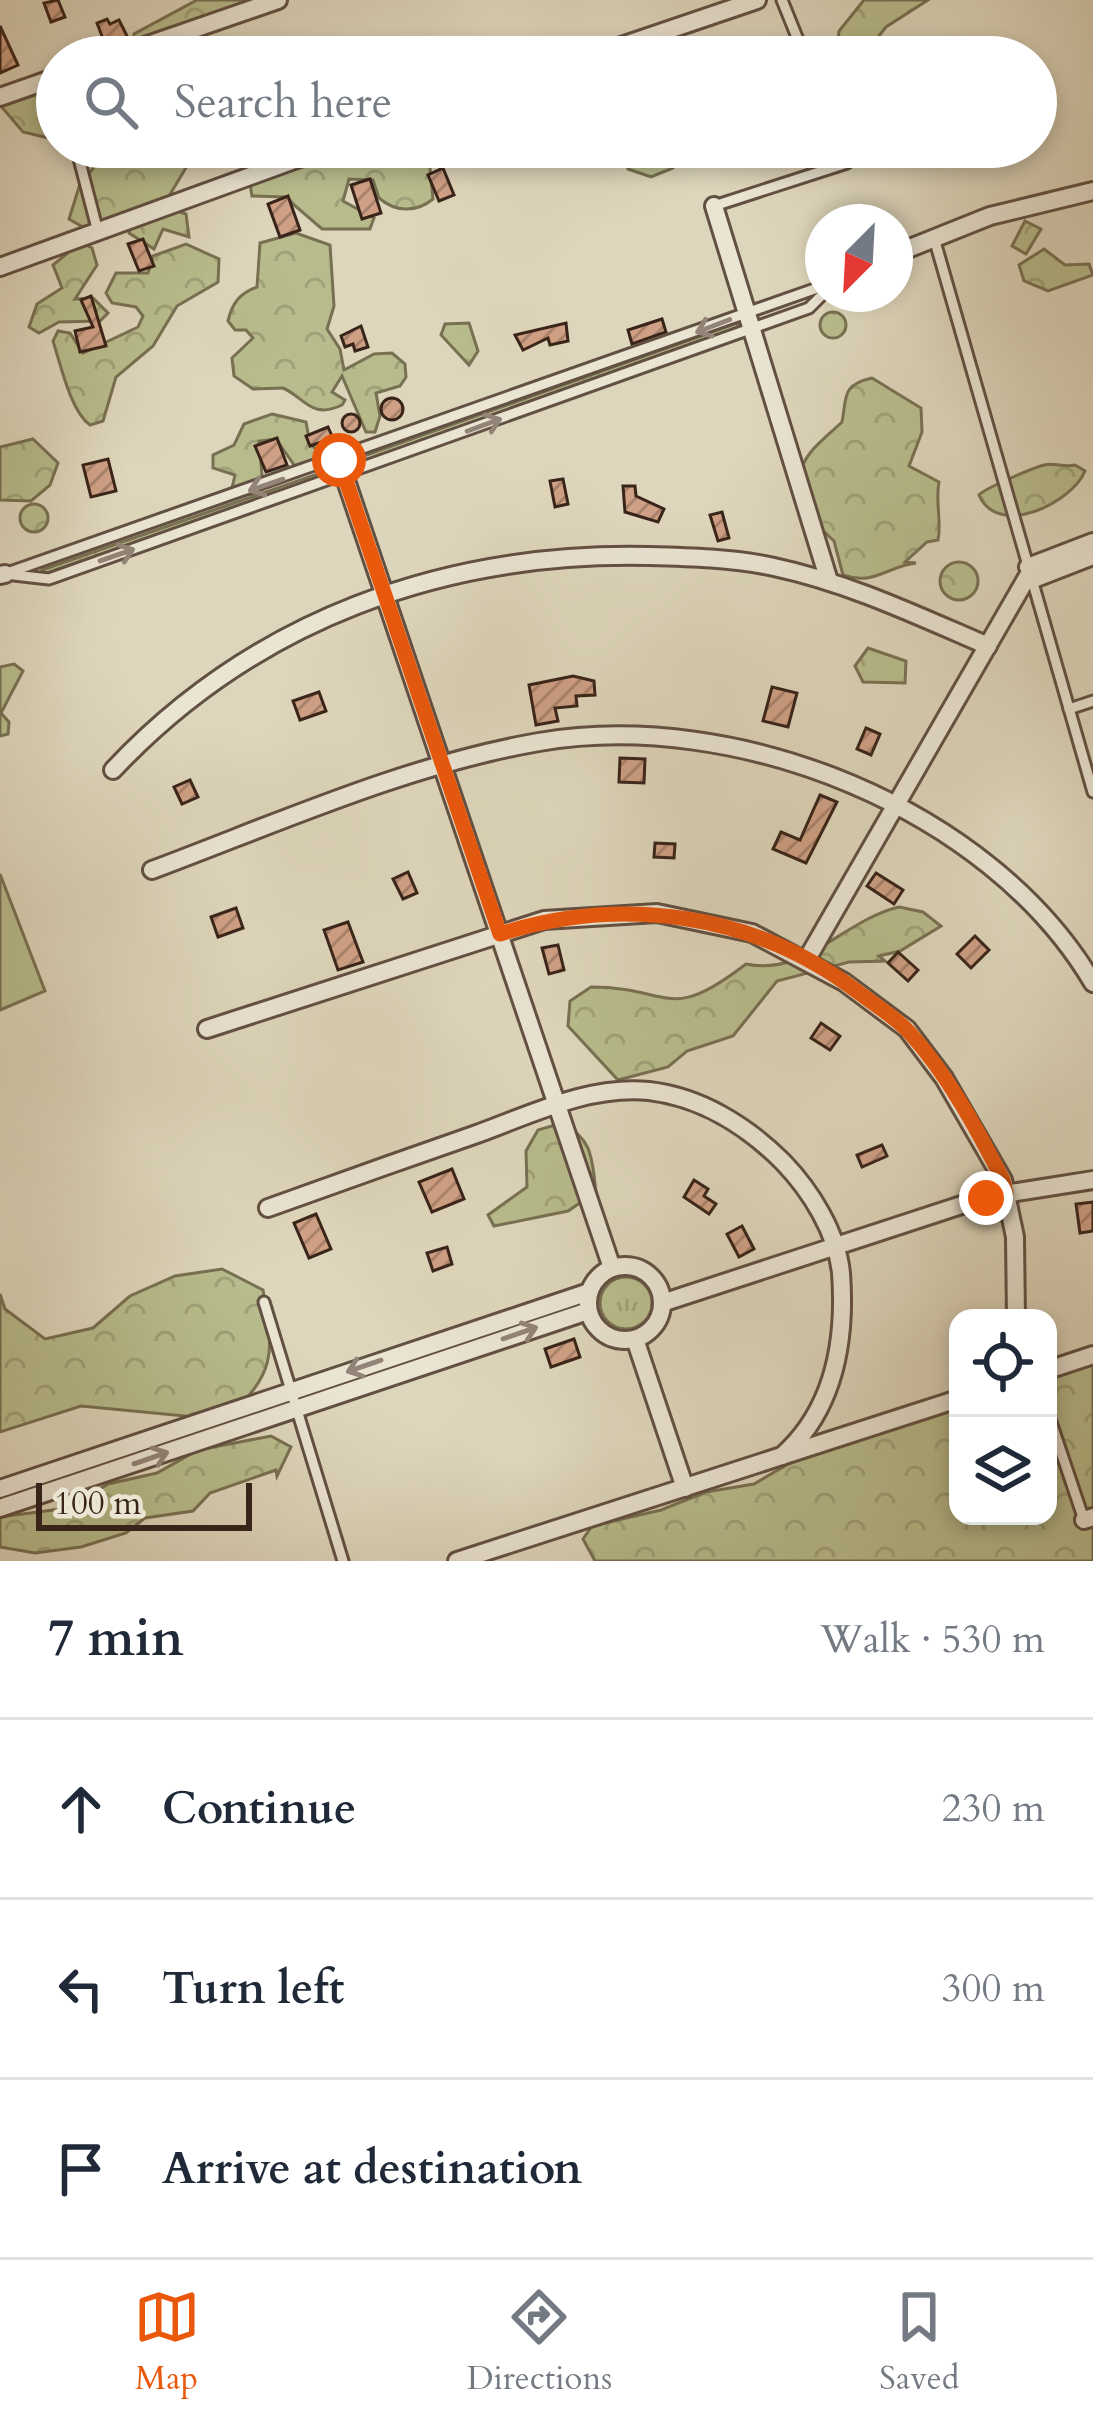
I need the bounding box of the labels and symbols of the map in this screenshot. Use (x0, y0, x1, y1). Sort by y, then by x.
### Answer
north arrow (805, 204, 913, 312)
one-way arrow (696, 317, 733, 339)
one-way arrow (465, 412, 502, 434)
route start (312, 433, 366, 487)
one-way arrow (248, 475, 286, 497)
one-way arrow (98, 543, 135, 564)
route end (959, 1171, 1013, 1225)
one-way arrow (501, 1321, 538, 1342)
one-way arrow (347, 1357, 384, 1378)
one-way arrow (131, 1445, 169, 1467)
scale bar (36, 1477, 252, 1530)

